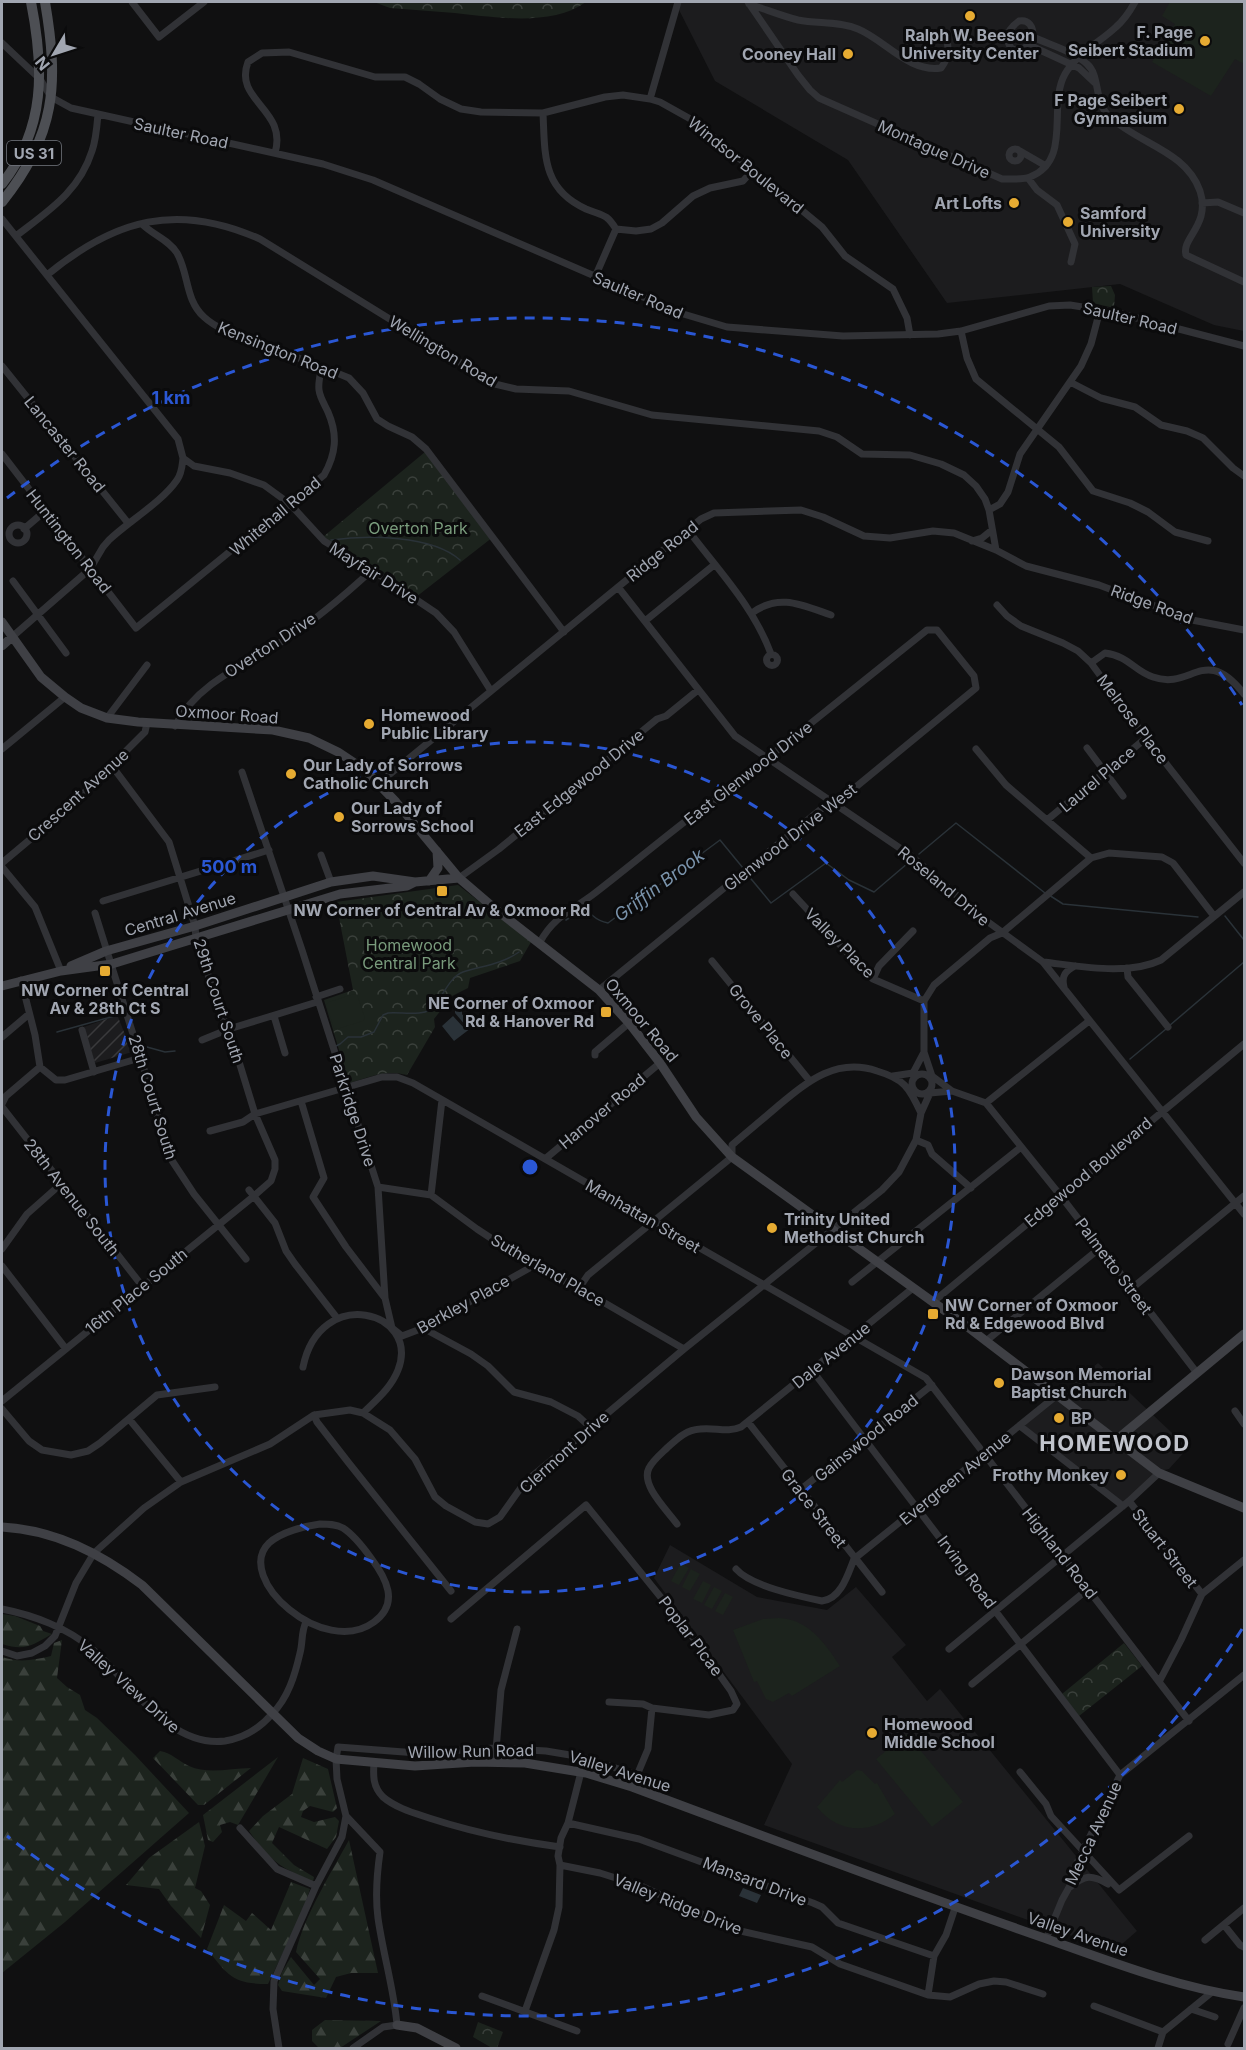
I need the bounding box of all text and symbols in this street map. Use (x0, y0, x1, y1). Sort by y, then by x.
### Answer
marker: Ralph W. Beeson University Center (963, 9, 977, 23)
place label: F. Page Seibert Stadium (1068, 22, 1193, 60)
north arrow (24, 24, 84, 84)
place label: Ralph W. Beeson University Center (901, 25, 1039, 63)
marker: F. Page Seibert Stadium (1198, 34, 1212, 48)
place label: Cooney Hall (742, 44, 836, 64)
marker: Cooney Hall (841, 47, 855, 61)
text: N (31, 52, 54, 74)
place label: F Page Seibert Gymnasium (1054, 90, 1167, 128)
marker: F Page Seibert Gymnasium (1172, 102, 1186, 116)
street label: Windsor Boulevard (684, 112, 808, 218)
street label: Saulter Road (132, 113, 230, 153)
street label: Montague Drive (875, 115, 993, 183)
road number: US 31 (7, 141, 61, 165)
place label: Art Lofts (934, 193, 1002, 213)
marker: Art Lofts (1007, 196, 1021, 210)
place label: Samford University (1080, 203, 1161, 241)
marker: Samford University (1061, 215, 1075, 229)
street label: Saulter Road (590, 267, 686, 323)
street label: Saulter Road (1081, 297, 1179, 339)
street label: Wellington Road (385, 311, 501, 391)
street label: Kensington Road (215, 317, 341, 383)
text: 1 km (152, 387, 190, 408)
street label: Lancaster Road (20, 392, 110, 496)
street label: Whitehall Road (225, 472, 325, 560)
street label: Huntington Road (22, 485, 116, 597)
street label: Ridge Road (622, 516, 702, 586)
park label: Overton Park (368, 518, 468, 538)
street label: Mayfair Drive (326, 538, 422, 608)
street label: Ridge Road (1108, 580, 1196, 628)
street label: Overton Drive (221, 608, 319, 682)
street label: Melrose Place (1093, 670, 1173, 768)
street label: Oxmoor Road (175, 700, 279, 728)
place label: Homewood Public Library (381, 705, 489, 743)
marker: Homewood Public Library (362, 717, 376, 731)
street label: East Glenwood Drive (680, 717, 816, 829)
street label: East Edgewood Drive (510, 725, 648, 841)
street label: Laurel Place (1055, 742, 1139, 816)
street label: Crescent Avenue (23, 744, 133, 846)
place label: Our Lady of Sorrows Catholic Church (303, 755, 463, 793)
marker: Our Lady of Sorrows Catholic Church (284, 767, 298, 781)
street label: Glenwood Drive West (720, 779, 860, 895)
place label: Our Lady of Sorrows School (351, 798, 474, 836)
marker: Our Lady of Sorrows School (332, 810, 346, 824)
street label: Roseland Drive (894, 842, 994, 930)
water label: Griffin Brook (610, 844, 709, 926)
text: 500 m (201, 856, 257, 877)
marker: NW Corner of Central Av & Oxmoor Rd (435, 884, 449, 898)
street label: Central Avenue (122, 888, 238, 940)
place label: NW Corner of Central Av & Oxmoor Rd (294, 900, 590, 920)
street label: Valley Place (801, 904, 879, 982)
park label: Homewood Central Park (362, 935, 456, 973)
street label: 29th Court South (189, 936, 249, 1066)
marker: NW Corner of Central Av & 28th Ct S (98, 964, 112, 978)
street label: Oxmoor Road (601, 974, 683, 1066)
street label: Grove Place (725, 979, 797, 1063)
place label: NW Corner of Central Av & 28th Ct S (21, 980, 189, 1018)
place label: NE Corner of Oxmoor Rd & Hanover Rd (428, 993, 594, 1031)
marker: NE Corner of Oxmoor Rd & Hanover Rd (599, 1005, 613, 1019)
street label: 28th Court South (124, 1032, 182, 1162)
street label: Parkridge Drive (325, 1051, 381, 1169)
street label: Hanover Road (555, 1069, 649, 1153)
street label: Edgewood Boulevard (1020, 1113, 1156, 1231)
street label: 28th Avenue South (20, 1134, 124, 1260)
centre of rings (520, 1157, 540, 1177)
street label: Manhattan Street (582, 1175, 704, 1257)
place label: Trinity United Methodist Church (784, 1209, 924, 1247)
street label: Palmetto Street (1071, 1214, 1157, 1318)
marker: Trinity United Methodist Church (765, 1221, 779, 1235)
street label: Sutherland Place (487, 1229, 609, 1311)
street label: 16th Place South (81, 1244, 191, 1338)
street label: Berkley Place (413, 1270, 513, 1338)
place label: NW Corner of Oxmoor Rd & Edgewood Blvd (945, 1295, 1118, 1333)
marker: NW Corner of Oxmoor Rd & Edgewood Blvd (926, 1307, 940, 1321)
street label: Dale Avenue (788, 1318, 874, 1392)
place label: Dawson Memorial Baptist Church (1011, 1364, 1151, 1402)
marker: Dawson Memorial Baptist Church (992, 1376, 1006, 1390)
street label: Gainswood Road (810, 1390, 922, 1486)
street label: Clermont Drive (515, 1407, 613, 1497)
place label: BP (1071, 1408, 1092, 1428)
marker: BP (1052, 1411, 1066, 1425)
street label: Evergreen Avenue (895, 1427, 1015, 1529)
district label: HOMEWOOD (1039, 1430, 1191, 1456)
street label: Grace Street (777, 1464, 851, 1552)
place label: Frothy Monkey (993, 1465, 1109, 1485)
marker: Frothy Monkey (1114, 1468, 1128, 1482)
street label: Highland Road (1018, 1503, 1102, 1603)
street label: Stuart Street (1128, 1504, 1202, 1592)
street label: Irving Road (933, 1532, 1001, 1612)
street label: Poplar Plcae (655, 1592, 727, 1680)
street label: Valley View Drive (74, 1635, 184, 1737)
place label: Homewood Middle School (884, 1714, 995, 1752)
marker: Homewood Middle School (865, 1726, 879, 1740)
street label: Willow Run Road (408, 1740, 534, 1762)
street label: Valley Avenue (567, 1746, 673, 1796)
street label: Mecca Avenue (1060, 1778, 1126, 1888)
street label: Mansard Drive (700, 1852, 810, 1910)
street label: Valley Ridge Drive (611, 1869, 745, 1939)
street label: Valley Avenue (1025, 1907, 1131, 1961)

